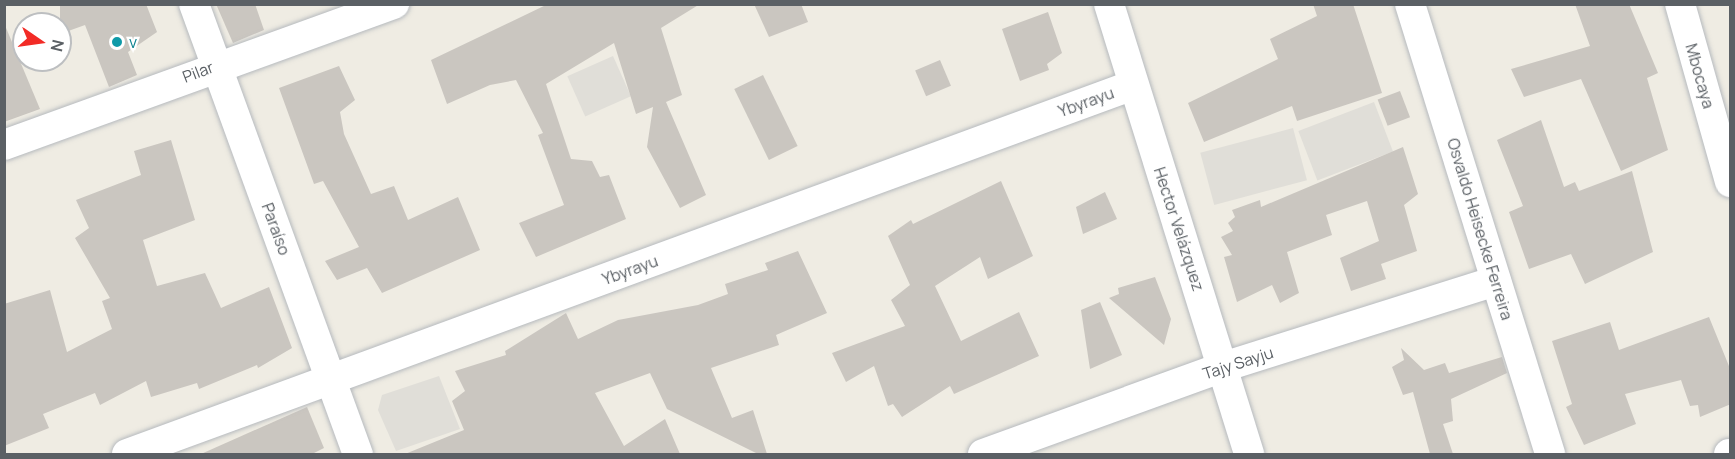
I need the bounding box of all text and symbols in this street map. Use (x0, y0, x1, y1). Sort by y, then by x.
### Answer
north arrow (12, 12, 72, 72)
place label: v (129, 32, 137, 52)
marker: v (110, 35, 124, 49)
text: N (46, 38, 70, 54)
street label: Mbocaya (1682, 41, 1718, 111)
street label: Pilar (180, 57, 216, 87)
street label: Ybyrayu (1056, 83, 1116, 121)
street label: Osvaldo Heisecke Ferreira (1443, 136, 1517, 322)
street label: Hector Velázquez (1150, 165, 1208, 293)
street label: Paraíso (258, 200, 294, 258)
street label: Ybyrayu (600, 251, 660, 289)
street label: Tajy Sayju (1200, 343, 1276, 383)

